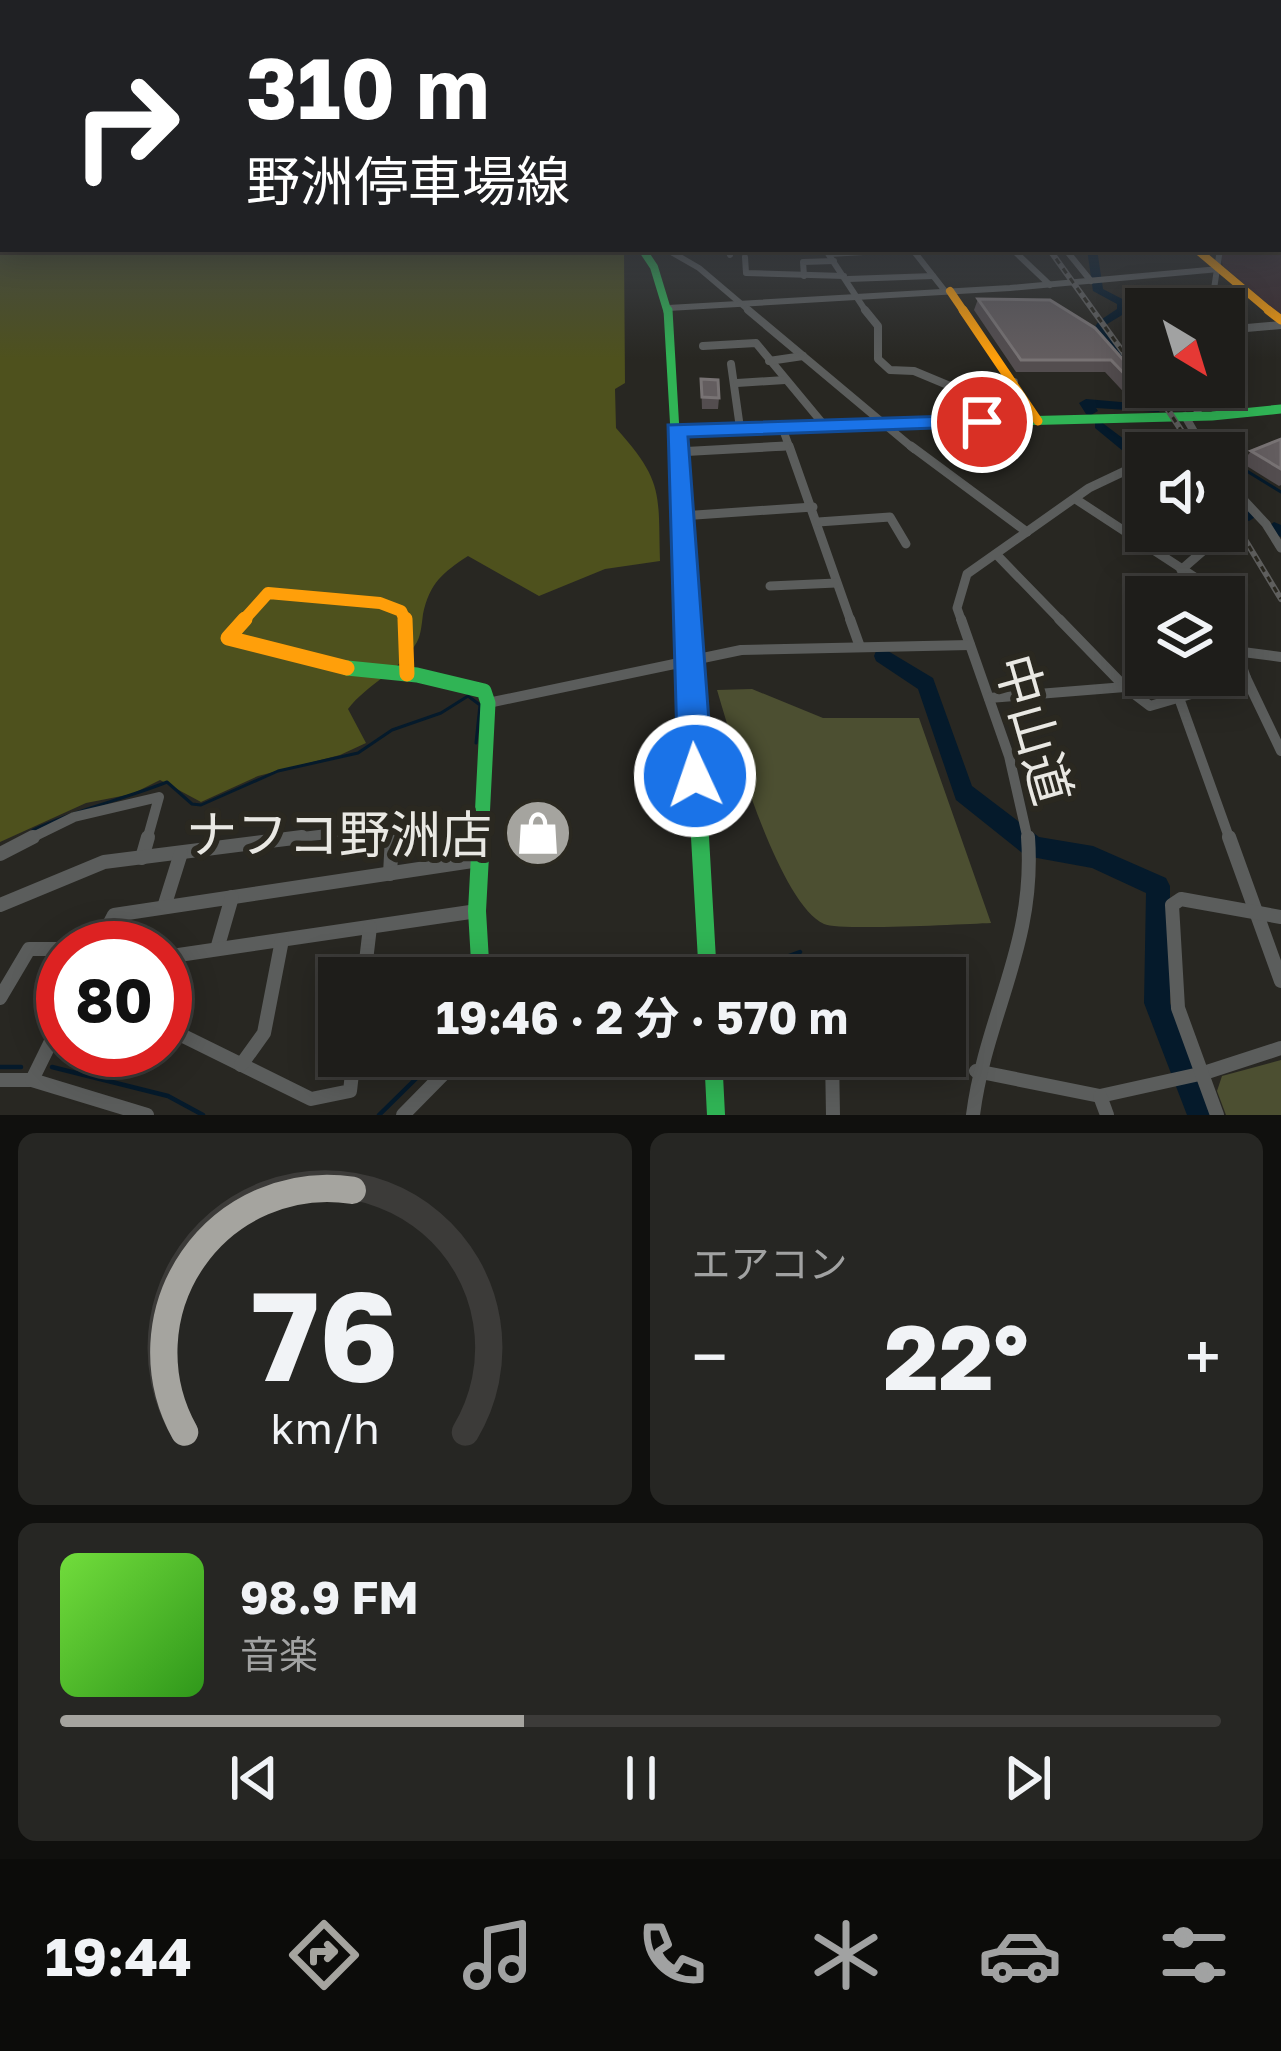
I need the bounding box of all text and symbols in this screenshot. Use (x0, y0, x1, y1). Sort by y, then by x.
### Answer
text: 310 m (246, 37, 490, 137)
icon: right (48, 48, 204, 204)
text: 野洲停車場線 (246, 148, 570, 213)
north arrow (1125, 288, 1245, 408)
map controls (1125, 288, 1245, 696)
pin (931, 371, 1033, 473)
icon: arrive (949, 389, 1015, 455)
button: sound (1125, 432, 1245, 552)
button: layers (1125, 576, 1245, 696)
street label: 中山道 (985, 647, 1085, 811)
position arrow (632, 713, 758, 839)
shop icon: ナフコ野洲店 (503, 798, 573, 868)
place label: ナフコ野洲店 (186, 803, 492, 864)
speed limit sign: 80 (36, 921, 192, 1077)
text: 19:46 · 2 分 · 570 m (436, 990, 848, 1044)
text: エアコン (692, 1240, 848, 1287)
text: 76 (251, 1259, 398, 1408)
text: 22° (884, 1302, 1029, 1410)
text: − (692, 1316, 728, 1396)
text: + (1185, 1316, 1221, 1396)
text: km/h (270, 1402, 379, 1453)
text: 98.9 FM (240, 1570, 418, 1624)
text: 音楽 (240, 1631, 318, 1678)
icon: previous (221, 1745, 287, 1811)
icon: pause (608, 1745, 674, 1811)
icon: next (995, 1745, 1061, 1811)
icon: directions (282, 1913, 366, 1997)
icon: music (456, 1913, 540, 1997)
icon: phone (630, 1913, 714, 1997)
icon: climate (804, 1913, 888, 1997)
icon: car (978, 1913, 1062, 1997)
icon: filters (1152, 1913, 1236, 1997)
text: 19:44 (45, 1923, 192, 1988)

